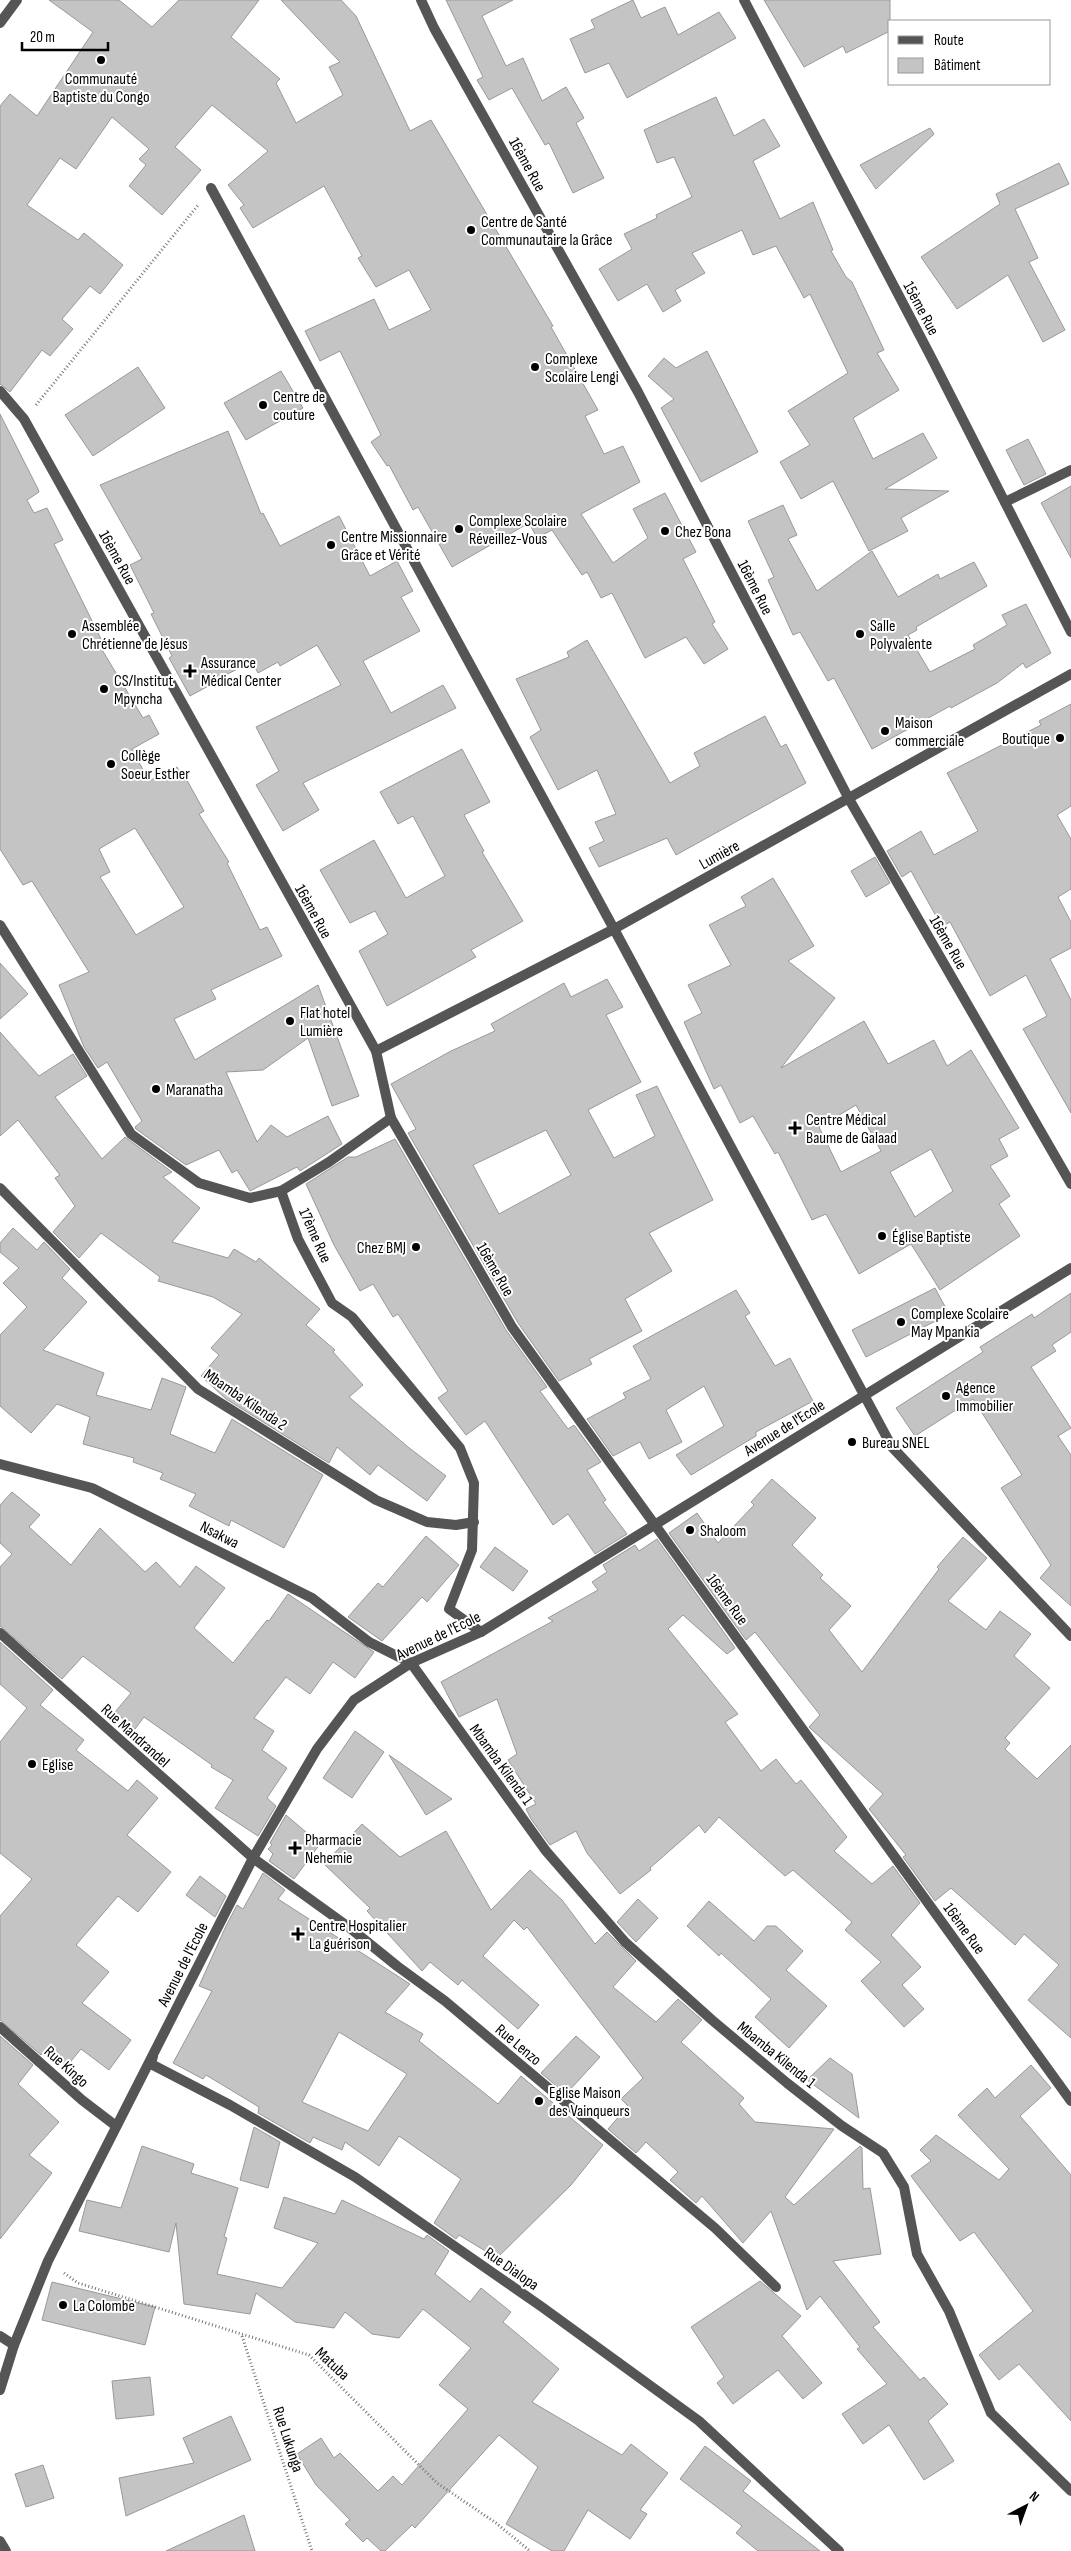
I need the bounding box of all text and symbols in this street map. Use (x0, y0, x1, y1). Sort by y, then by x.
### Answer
scale bar (22, 20, 109, 52)
legend (888, 20, 1051, 85)
text: 20 m (30, 28, 55, 47)
text: Route (934, 31, 964, 50)
marker: Communauté Baptiste du Congo (95, 54, 107, 66)
text: Bâtiment (934, 56, 981, 75)
place label: Communauté Baptiste du Congo (52, 70, 150, 107)
street label: 16ème Rue (504, 134, 549, 195)
place label: Centre de Santé Communautaire la Grâce (481, 213, 612, 250)
marker: Centre de Santé Communautaire la Grâce (465, 224, 477, 236)
street label: 15ème Rue (899, 279, 943, 339)
place label: Complexe Scolaire Lengi (545, 350, 619, 387)
marker: Complexe Scolaire Lengi (529, 361, 541, 373)
place label: Centre de couture (273, 388, 325, 425)
marker: Centre de couture (257, 399, 269, 411)
place label: Complexe Scolaire Réveillez-Vous (469, 512, 567, 549)
marker: Complexe Scolaire Réveillez-Vous (453, 523, 465, 535)
place label: Chez Bona (675, 523, 731, 542)
marker: Chez Bona (659, 525, 671, 537)
street label: 16ème Rue (94, 527, 139, 588)
place label: Centre Missionnaire Grâce et Vérité (341, 528, 447, 565)
marker: Centre Missionnaire Grâce et Vérité (325, 539, 337, 551)
street label: 16ème Rue (733, 557, 776, 618)
place label: Assemblée Chrétienne de Jésus (81, 617, 188, 654)
place label: Salle Polyvalente (870, 617, 932, 654)
marker: Assemblée Chrétienne de Jésus (66, 628, 78, 640)
marker: Salle Polyvalente (854, 628, 866, 640)
place label: Assurance Médical Center (200, 654, 282, 691)
marker: Assurance Médical Center (183, 664, 197, 678)
place label: CS/Institut Mpyncha (114, 672, 174, 709)
marker: CS/Institut Mpyncha (98, 683, 110, 695)
place label: Maison commerciale (895, 714, 964, 751)
marker: Maison commerciale (879, 725, 891, 737)
place label: Boutique (1002, 730, 1050, 749)
marker: Boutique (1054, 732, 1066, 744)
place label: Collège Soeur Esther (121, 747, 190, 784)
marker: Collège Soeur Esther (105, 758, 117, 770)
street label: Lumière (696, 837, 743, 874)
street label: 16ème Rue (290, 881, 335, 942)
street label: 16ème Rue (925, 913, 971, 973)
place label: Flat hotel Lumière (300, 1004, 350, 1041)
marker: Flat hotel Lumière (284, 1015, 296, 1027)
place label: Maranatha (166, 1081, 223, 1100)
marker: Maranatha (150, 1083, 162, 1095)
place label: Centre Médical Baume de Galaad (806, 1111, 897, 1148)
marker: Centre Médical Baume de Galaad (788, 1121, 802, 1135)
street label: 17ème Rue (294, 1205, 335, 1266)
place label: Église Baptiste (892, 1228, 971, 1247)
marker: Église Baptiste (876, 1230, 888, 1242)
place label: Chez BMJ (357, 1239, 406, 1258)
street label: 16ème Rue (472, 1240, 518, 1300)
marker: Chez BMJ (410, 1241, 422, 1253)
place label: Complexe Scolaire May Mpankia (911, 1305, 1009, 1342)
marker: Complexe Scolaire May Mpankia (895, 1316, 907, 1328)
street label: Mbamba Kilenda 2 (200, 1365, 290, 1435)
place label: Agence Immobilier (955, 1379, 1014, 1416)
marker: Agence Immobilier (940, 1390, 952, 1402)
street label: Avenue de l'Ecole (740, 1396, 829, 1461)
place label: Bureau SNEL (862, 1434, 930, 1453)
marker: Bureau SNEL (846, 1436, 858, 1448)
street label: Nsakwa (197, 1518, 242, 1553)
place label: Shaloom (700, 1522, 746, 1541)
marker: Shaloom (684, 1524, 696, 1536)
street label: 16ème Rue (702, 1571, 752, 1629)
street label: Avenue de l'Ecole (392, 1608, 484, 1665)
street label: Rue Mandrandel (97, 1700, 173, 1772)
street label: Mbamba Kilenda 1 (465, 1721, 537, 1809)
place label: Eglise (42, 1756, 73, 1775)
marker: Eglise (26, 1758, 38, 1770)
place label: Pharmacie Nehemie (305, 1831, 362, 1868)
marker: Pharmacie Nehemie (289, 1842, 301, 1854)
street label: 16ème Rue (939, 1900, 989, 1958)
place label: Centre Hospitalier La guérison (309, 1917, 407, 1954)
street label: Avenue de l'Ecole (154, 1920, 213, 2011)
marker: Centre Hospitalier La guérison (291, 1927, 305, 1941)
street label: Mbamba Kilenda 1 (733, 2018, 819, 2093)
street label: Rue Lenzo (491, 2020, 545, 2070)
street label: Rue Kingo (40, 2042, 92, 2092)
place label: Eglise Maison des Vainqueurs (549, 2084, 630, 2121)
marker: Eglise Maison des Vainqueurs (533, 2095, 545, 2107)
street label: Rue Dialopa (480, 2244, 542, 2295)
place label: La Colombe (73, 2297, 135, 2316)
marker: La Colombe (57, 2299, 69, 2311)
street label: Matuba (311, 2343, 353, 2385)
street label: Rue Lukunga (268, 2404, 307, 2475)
north arrow (1001, 2481, 1051, 2531)
text: N (1026, 2488, 1043, 2505)

